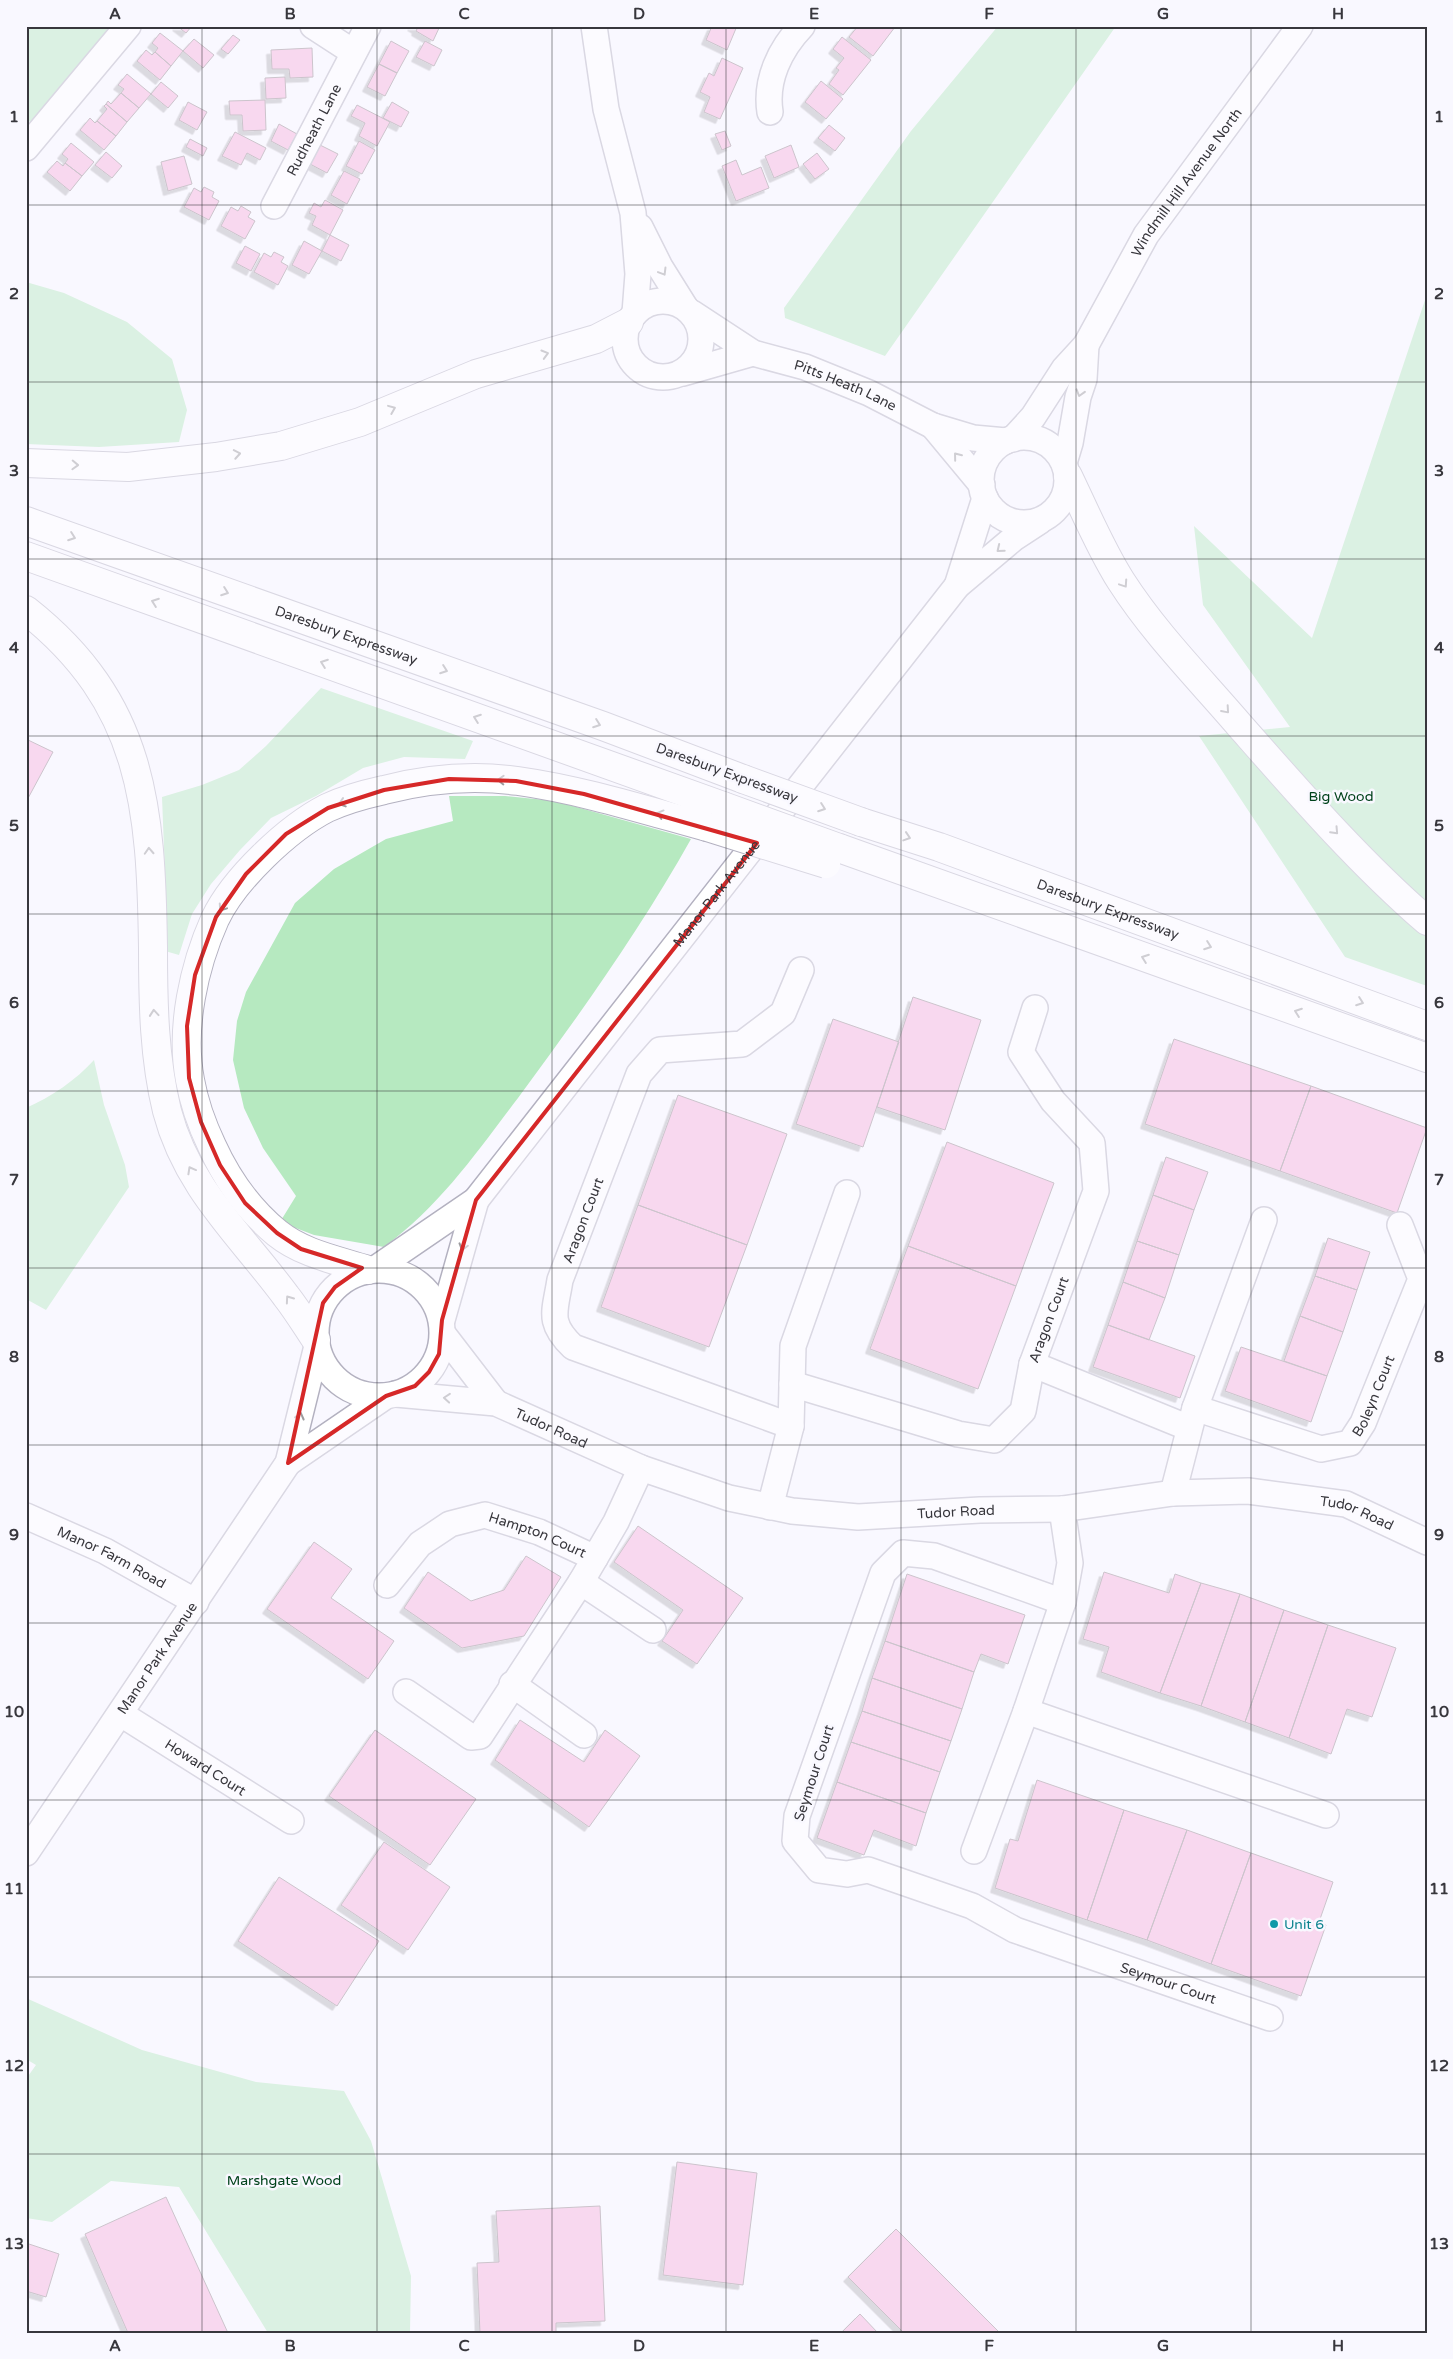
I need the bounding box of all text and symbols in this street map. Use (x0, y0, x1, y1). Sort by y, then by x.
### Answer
text: A (109, 4, 121, 24)
text: B (284, 4, 296, 24)
text: C (458, 4, 470, 24)
text: D (633, 4, 645, 24)
text: E (809, 4, 819, 24)
text: F (984, 4, 994, 24)
text: G (1157, 4, 1169, 24)
text: H (1332, 4, 1344, 24)
street label: Rudheath Lane (283, 81, 345, 179)
street label: Windmill Hill Avenue North (1127, 105, 1245, 260)
text: 1 (9, 107, 19, 127)
text: 1 (1434, 107, 1444, 127)
one-way arrow (657, 267, 667, 276)
text: 2 (9, 284, 19, 304)
text: 2 (1434, 284, 1444, 304)
one-way arrow (541, 349, 549, 360)
street label: Pitts Heath Lane (792, 356, 900, 414)
one-way arrow (1075, 388, 1085, 396)
one-way arrow (387, 404, 396, 415)
one-way arrow (232, 449, 241, 459)
one-way arrow (954, 452, 963, 461)
one-way arrow (72, 460, 79, 470)
text: 3 (9, 461, 19, 481)
text: 3 (1434, 461, 1444, 481)
one-way arrow (67, 531, 76, 541)
one-way arrow (997, 544, 1006, 552)
one-way arrow (1118, 578, 1127, 588)
one-way arrow (220, 586, 229, 596)
one-way arrow (151, 598, 160, 608)
street label: Daresbury Expressway (273, 602, 420, 668)
text: 4 (9, 638, 19, 658)
text: 4 (1434, 638, 1444, 658)
one-way arrow (320, 659, 329, 669)
one-way arrow (439, 664, 448, 674)
one-way arrow (1221, 704, 1230, 713)
one-way arrow (473, 714, 482, 724)
one-way arrow (593, 718, 601, 728)
street label: Daresbury Expressway (654, 739, 801, 807)
one-way arrow (497, 775, 505, 785)
park label: Big Wood (1309, 788, 1373, 805)
one-way arrow (338, 798, 347, 808)
one-way arrow (817, 802, 826, 812)
one-way arrow (656, 810, 664, 820)
text: 5 (9, 816, 19, 836)
text: 5 (1434, 816, 1444, 836)
one-way arrow (1329, 825, 1338, 834)
one-way arrow (902, 831, 911, 841)
street label: Manor Park Avenue (669, 836, 764, 950)
one-way arrow (144, 847, 155, 855)
street label: Daresbury Expressway (1035, 875, 1182, 943)
one-way arrow (219, 902, 228, 912)
one-way arrow (1203, 940, 1212, 950)
one-way arrow (1142, 954, 1150, 964)
text: 6 (9, 993, 19, 1013)
text: 6 (1434, 993, 1444, 1013)
one-way arrow (1356, 996, 1364, 1006)
one-way arrow (1295, 1008, 1303, 1018)
one-way arrow (149, 1009, 160, 1017)
one-way arrow (187, 1166, 197, 1175)
text: 7 (9, 1170, 19, 1190)
text: 7 (1434, 1170, 1444, 1190)
street label: Aragon Court (559, 1174, 607, 1266)
one-way arrow (458, 1243, 468, 1251)
street label: Aragon Court (1025, 1274, 1072, 1365)
one-way arrow (286, 1296, 295, 1305)
text: 8 (9, 1347, 19, 1367)
text: 8 (1434, 1347, 1444, 1367)
street label: Boleyn Court (1348, 1352, 1398, 1440)
one-way arrow (443, 1393, 451, 1404)
street label: Tudor Road (512, 1404, 590, 1451)
one-way arrow (294, 1411, 305, 1420)
street label: Tudor Road (1319, 1492, 1396, 1534)
street label: Tudor Road (917, 1501, 995, 1522)
street label: Hampton Court (487, 1508, 590, 1562)
street label: Manor Farm Road (55, 1522, 169, 1592)
text: 9 (9, 1525, 19, 1545)
text: 9 (1434, 1525, 1444, 1545)
street label: Manor Park Avenue (113, 1599, 201, 1717)
text: 10 (4, 1702, 24, 1722)
text: 10 (1429, 1702, 1449, 1722)
street label: Seymour Court (790, 1722, 838, 1823)
street label: Howard Court (162, 1735, 250, 1799)
text: 11 (4, 1879, 24, 1899)
text: 11 (1429, 1879, 1449, 1899)
place label: Unit 6 (1284, 1916, 1324, 1933)
marker: Unit 6 (1268, 1918, 1280, 1930)
street label: Seymour Court (1118, 1959, 1219, 2007)
text: 12 (4, 2056, 24, 2076)
text: 12 (1429, 2056, 1449, 2076)
park label: Marshgate Wood (227, 2172, 341, 2189)
text: 13 (4, 2234, 24, 2254)
text: 13 (1429, 2234, 1449, 2254)
text: A (109, 2336, 121, 2356)
text: B (284, 2336, 296, 2356)
text: C (458, 2336, 470, 2356)
text: D (633, 2336, 645, 2356)
text: E (809, 2336, 819, 2356)
text: F (984, 2336, 994, 2356)
text: G (1157, 2336, 1169, 2356)
text: H (1332, 2336, 1344, 2356)

